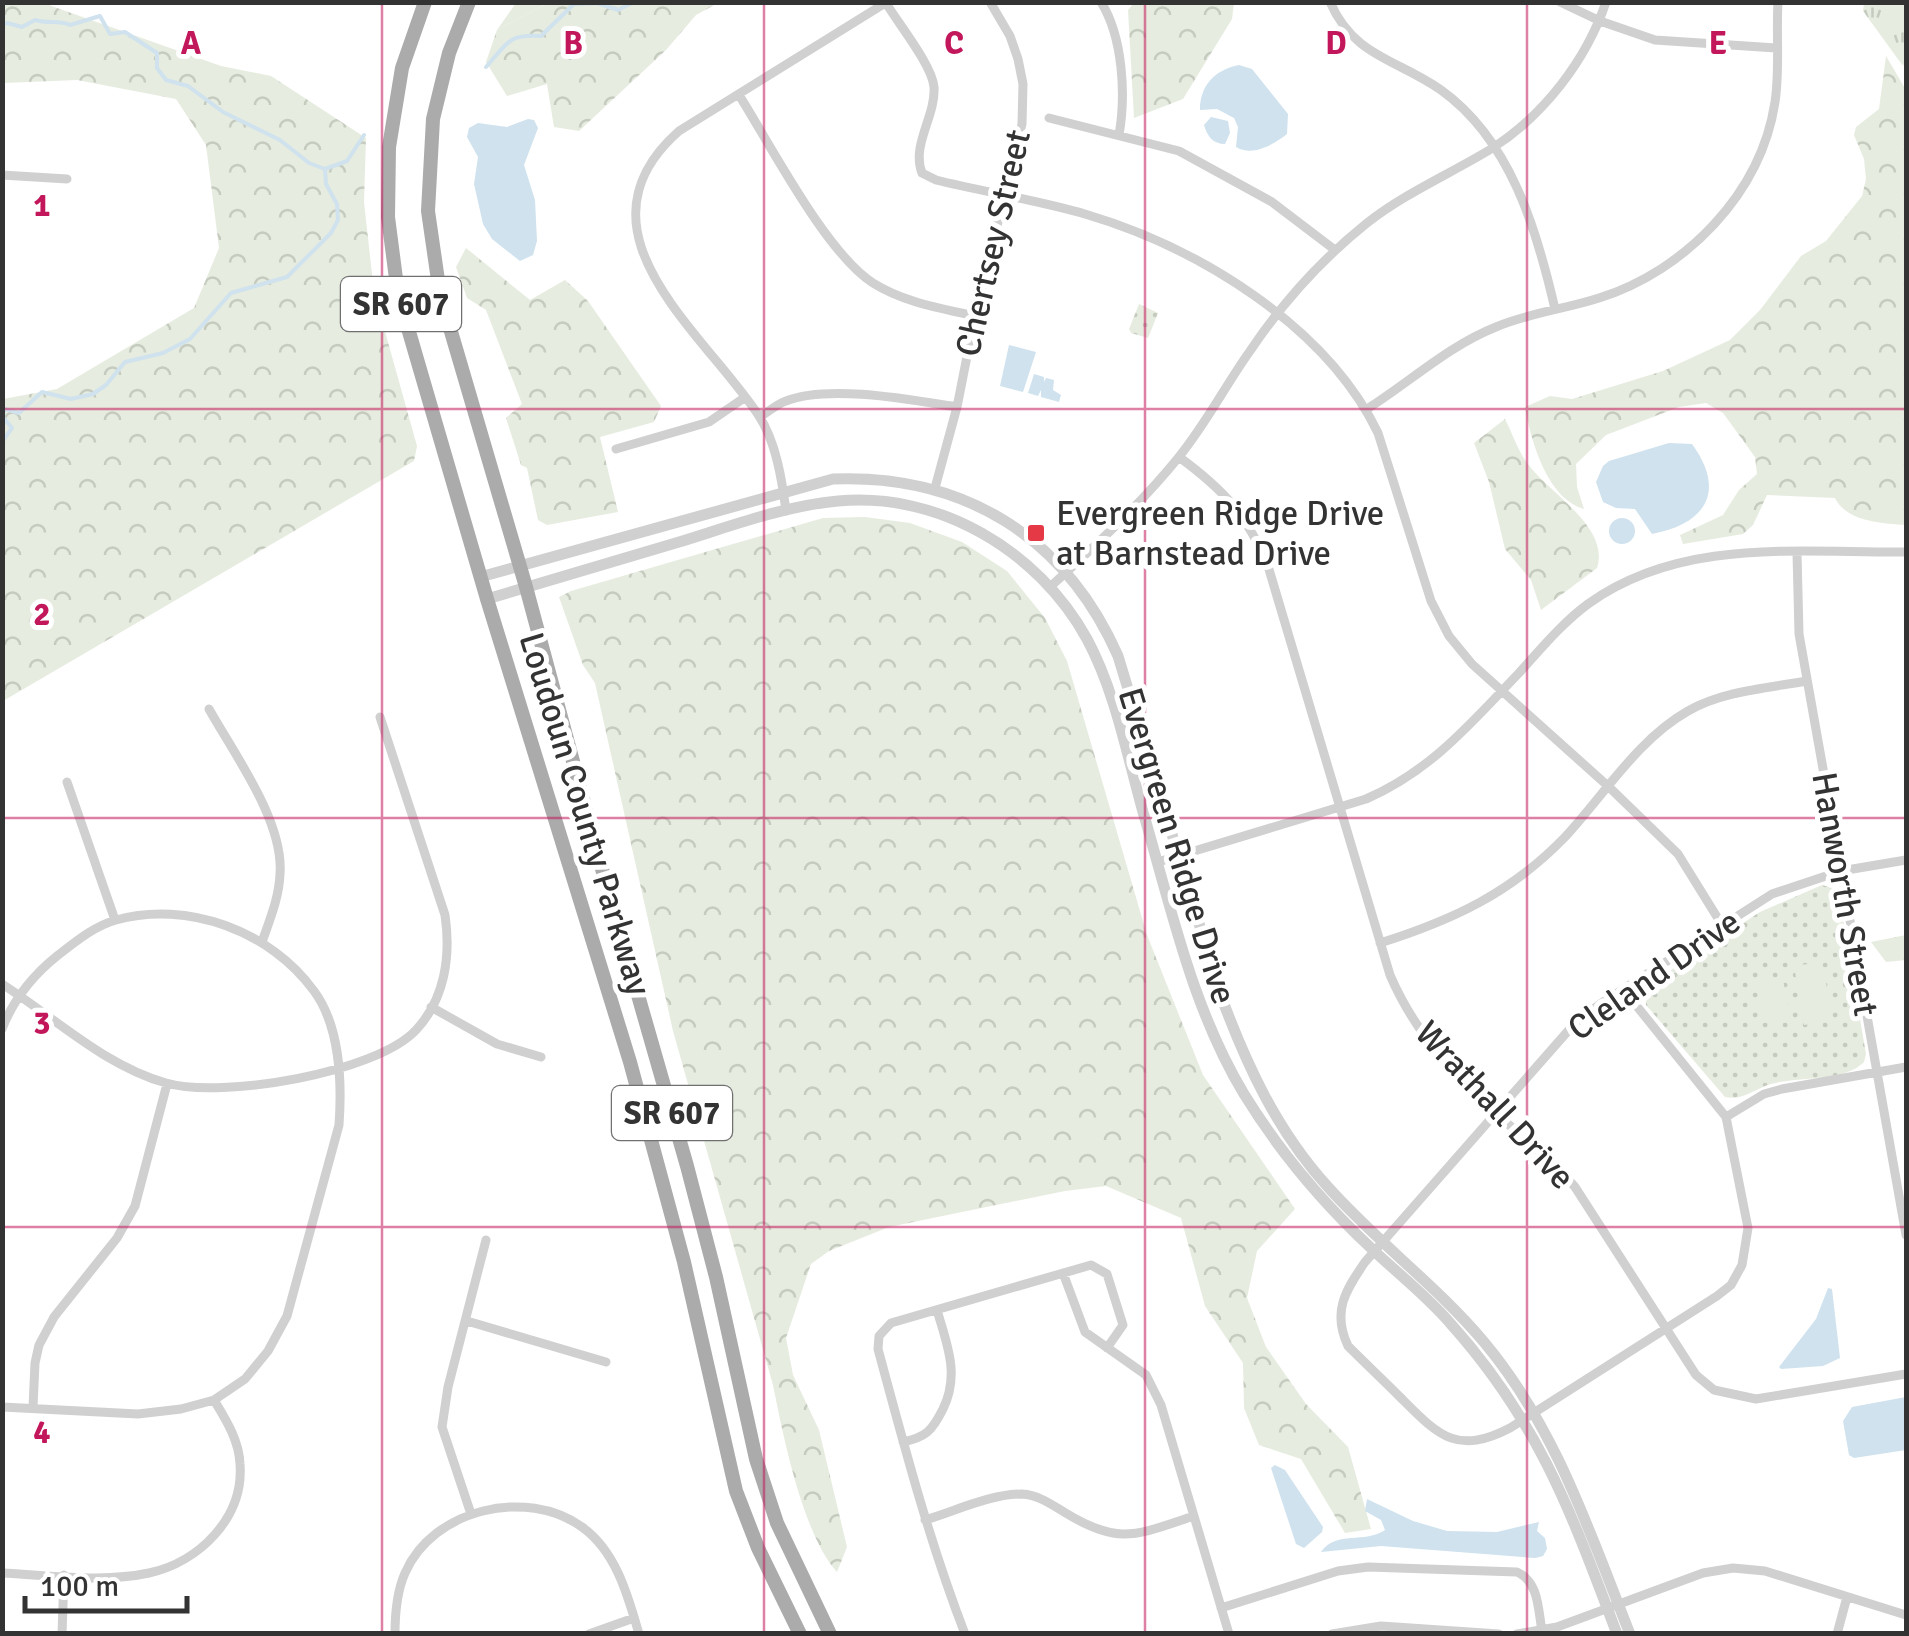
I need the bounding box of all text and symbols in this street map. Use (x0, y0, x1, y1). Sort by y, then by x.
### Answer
text: A (181, 24, 202, 63)
text: B (563, 24, 583, 63)
text: C (944, 24, 964, 63)
text: D (1325, 24, 1347, 63)
text: E (1709, 24, 1727, 63)
street label: Chertsey Street (946, 126, 1040, 360)
text: 1 (33, 186, 51, 225)
road number: SR 607 (341, 277, 461, 331)
place label: Evergreen Ridge Drive at Barnstead Drive (1056, 492, 1384, 575)
marker: Evergreen Ridge Drive at Barnstead Drive (1025, 522, 1047, 544)
text: 2 (33, 595, 51, 634)
street label: Loudoun County Parkway (509, 627, 661, 1001)
street label: Evergreen Ridge Drive (1108, 683, 1246, 1009)
street label: Hanworth Street (1802, 769, 1888, 1019)
street label: Cleland Drive (1560, 900, 1748, 1050)
text: 3 (33, 1004, 51, 1043)
street label: Wrathall Drive (1406, 1012, 1584, 1198)
road number: SR 607 (612, 1086, 732, 1140)
text: 4 (33, 1413, 51, 1452)
scale bar (25, 1551, 188, 1613)
text: 100 m (40, 1568, 119, 1605)

